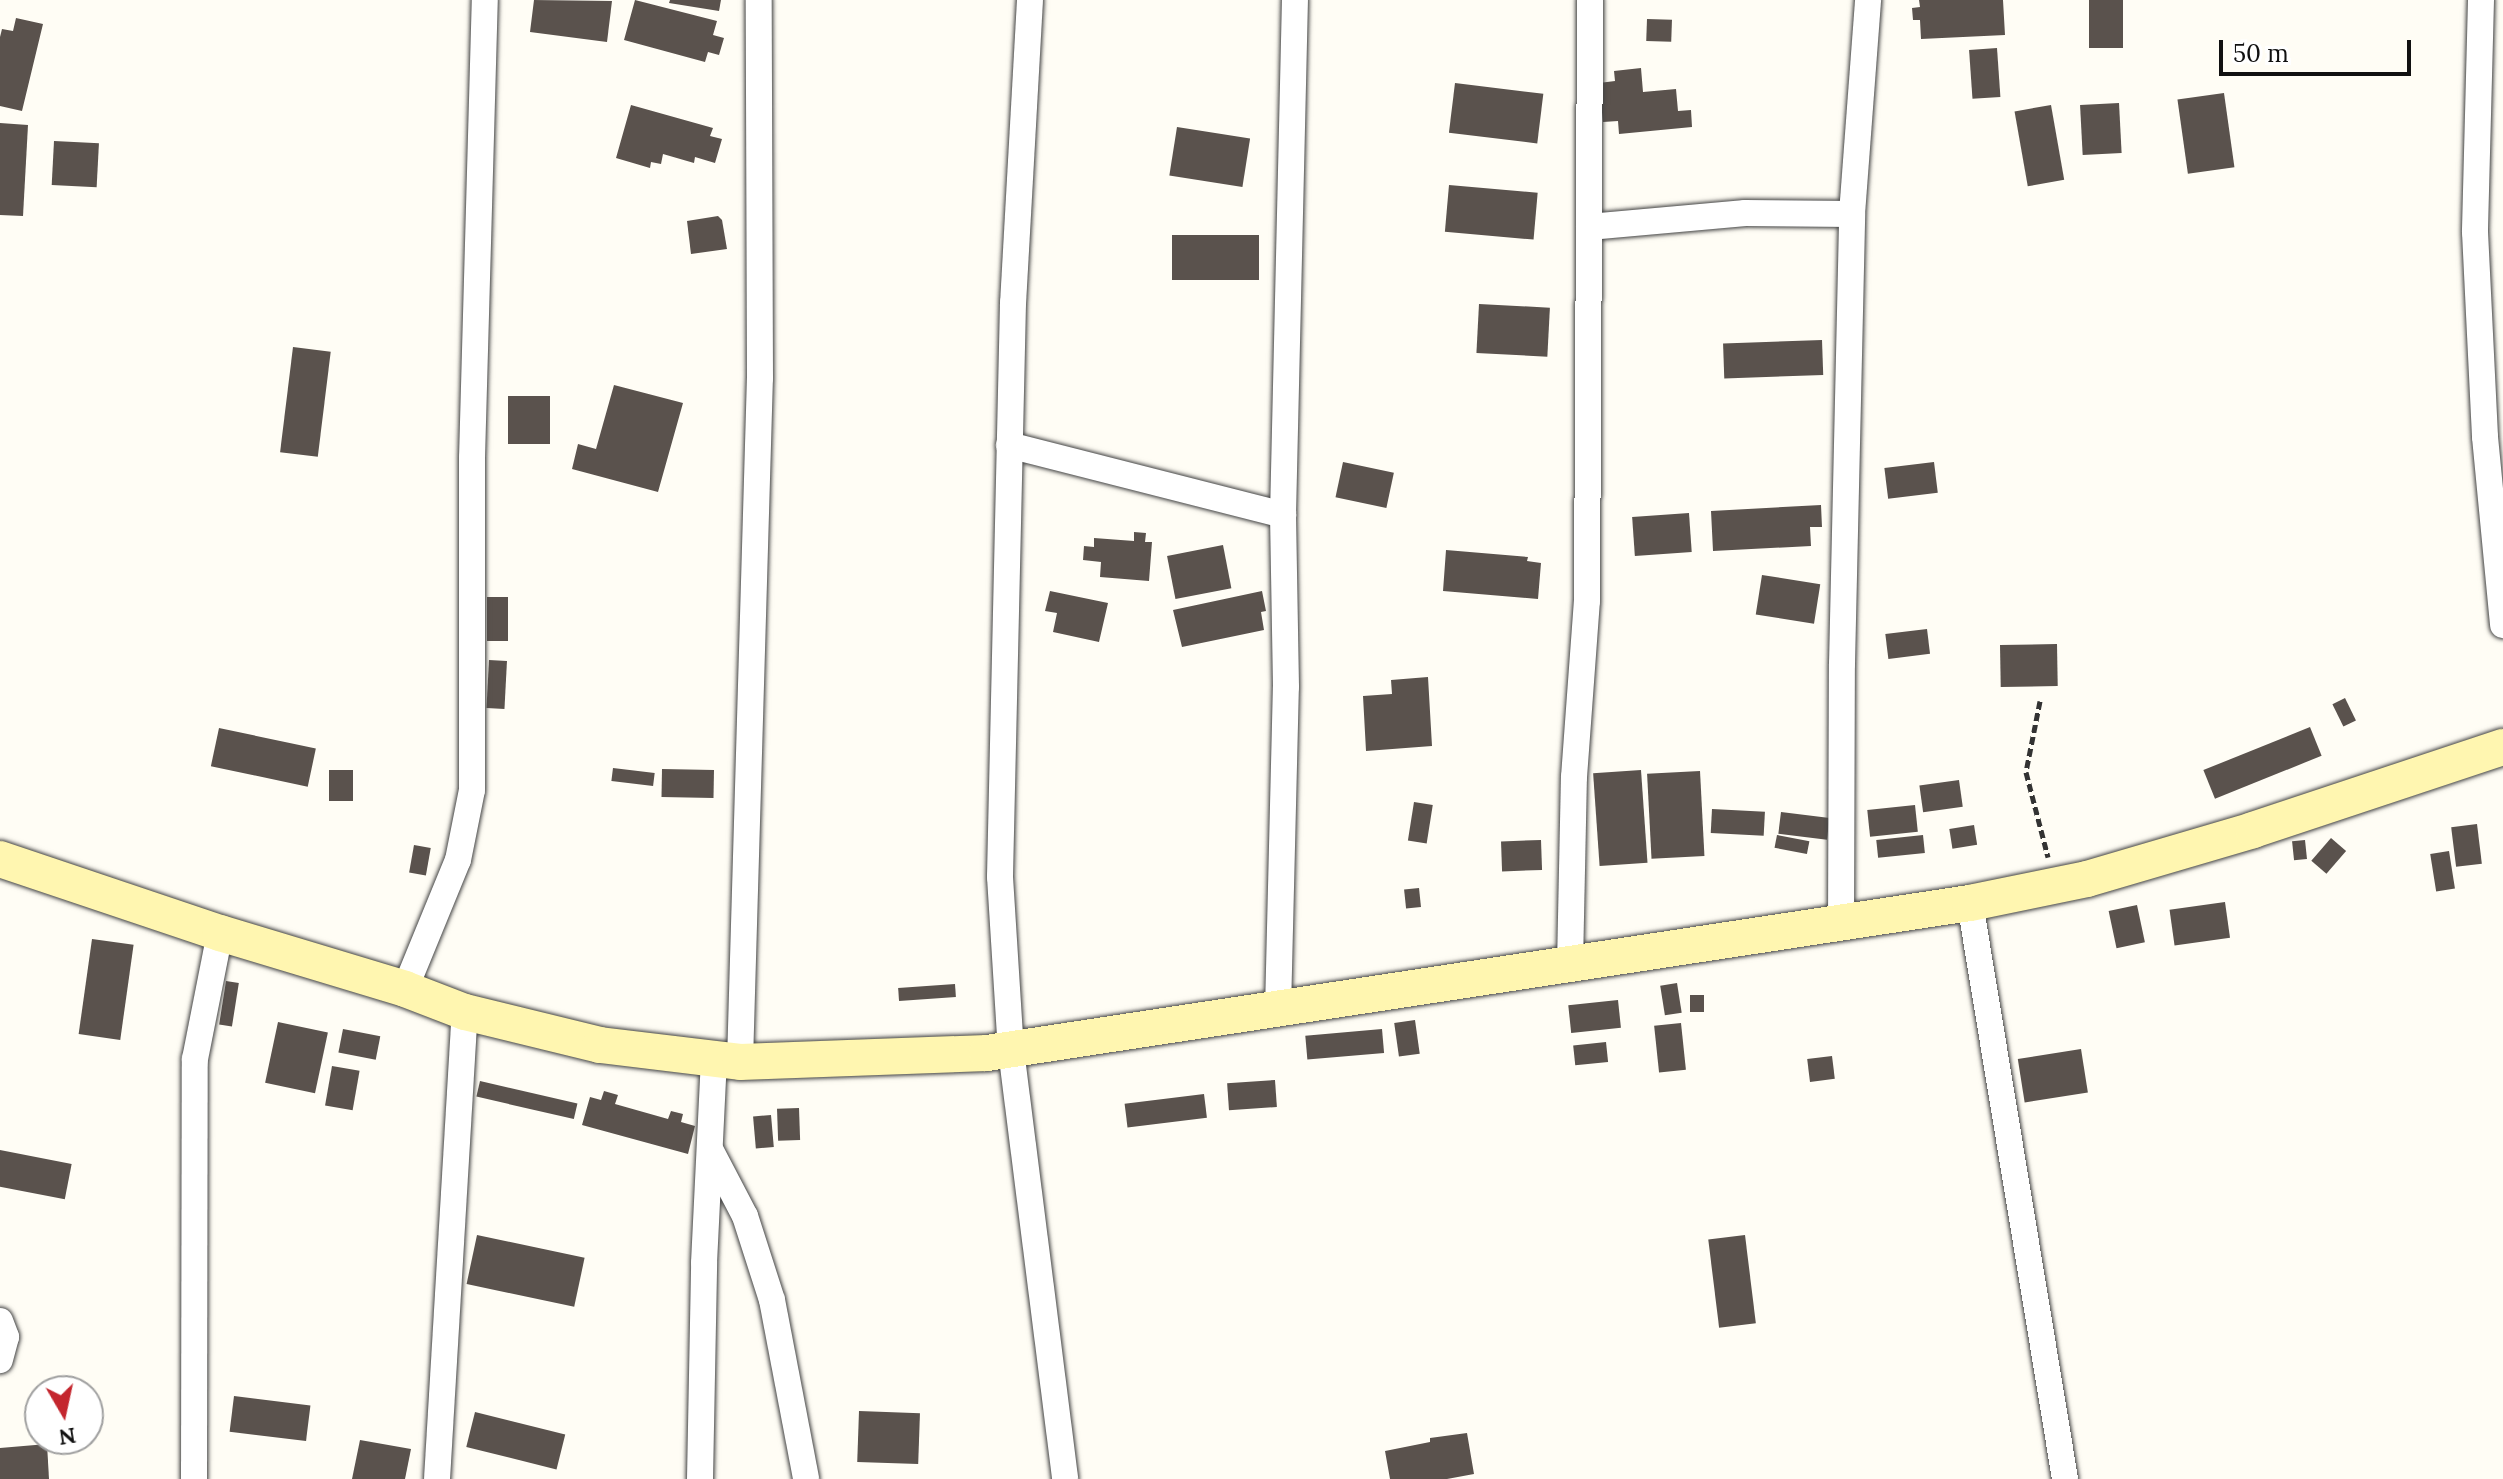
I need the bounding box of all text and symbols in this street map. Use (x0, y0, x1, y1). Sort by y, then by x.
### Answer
scale bar (2223, 24, 2415, 74)
text: 50 m (2233, 38, 2289, 69)
north arrow (24, 1375, 104, 1455)
text: N (57, 1422, 78, 1452)

